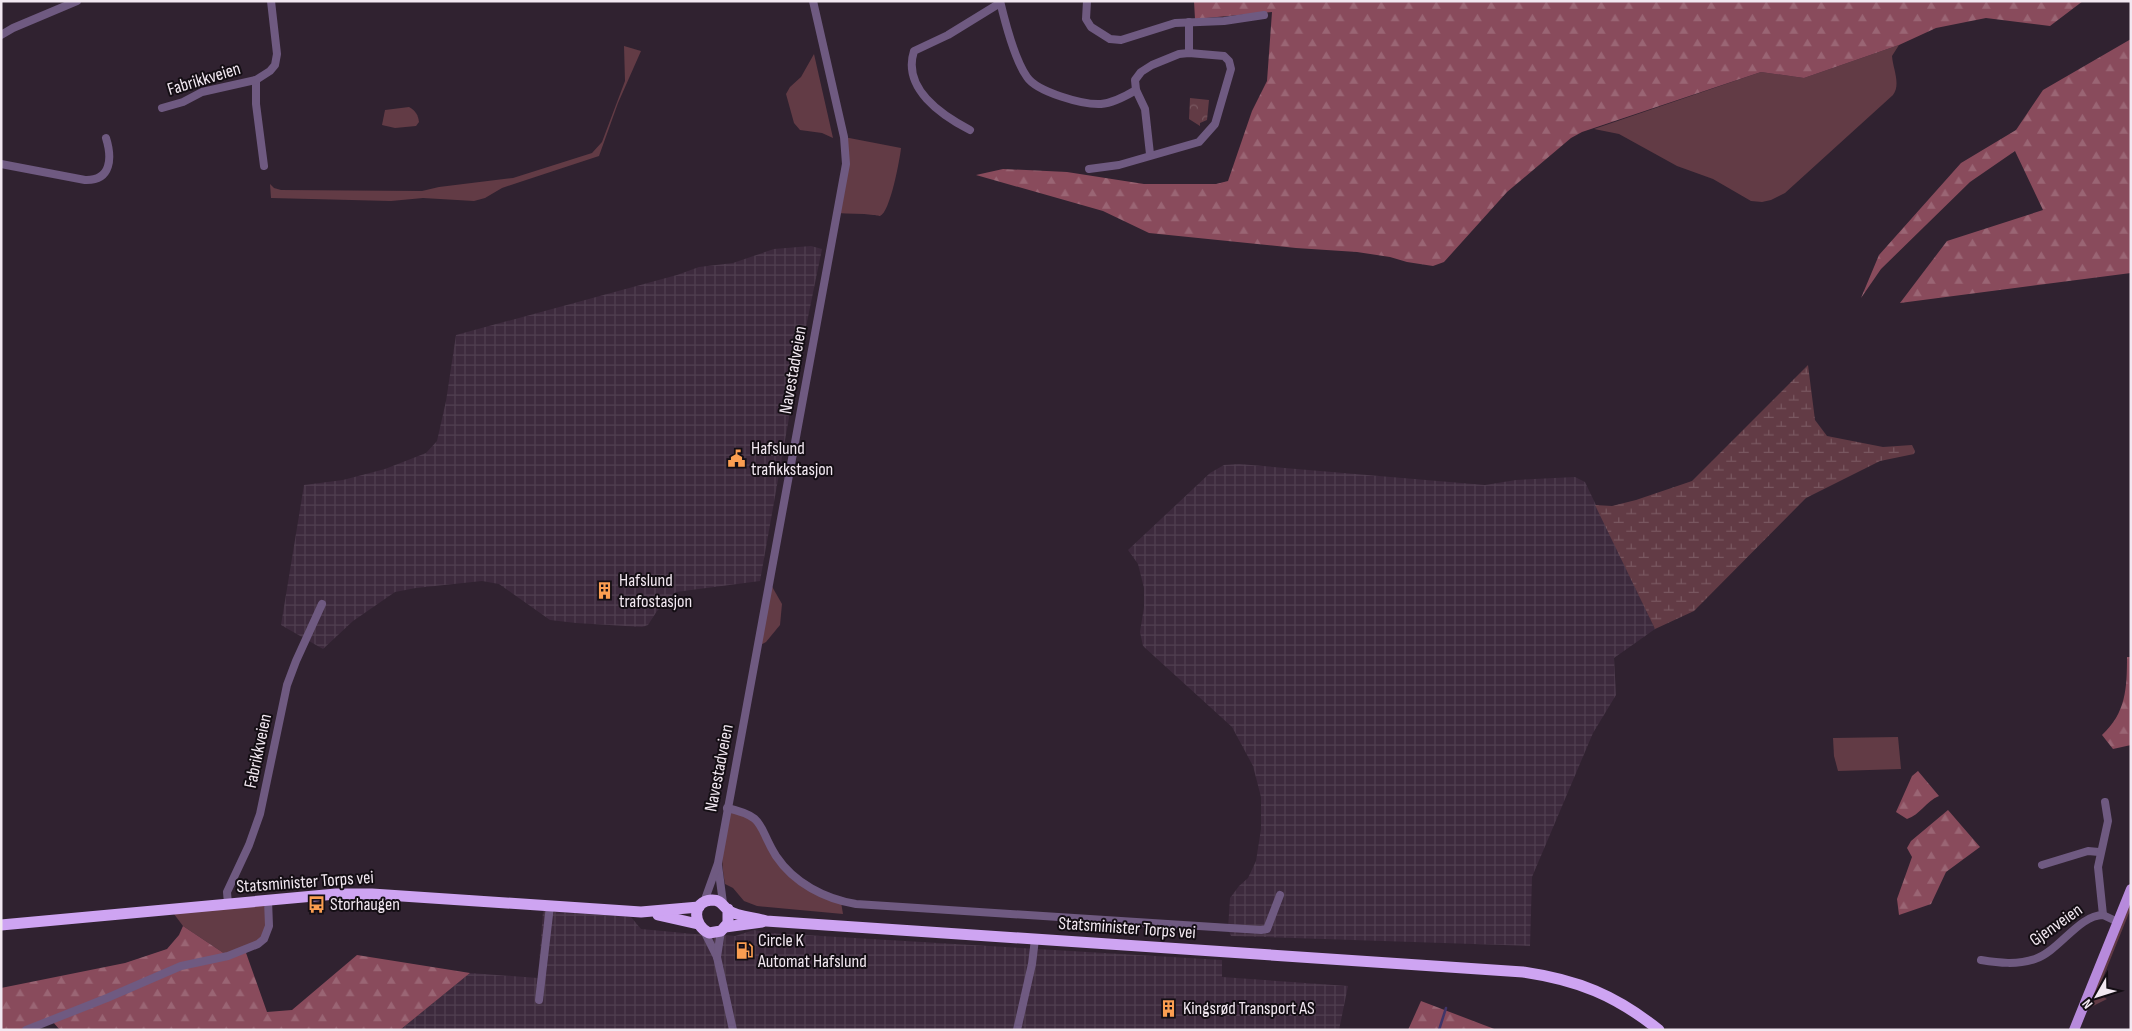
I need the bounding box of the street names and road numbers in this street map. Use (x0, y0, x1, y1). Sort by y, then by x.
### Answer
street label: Fabrikkveien (165, 58, 243, 100)
street label: Navestadveien (775, 325, 811, 415)
street label: Fabrikkveien (240, 712, 276, 790)
street label: Navestadveien (700, 722, 738, 814)
street label: Statsminister Torps vei (236, 867, 374, 897)
street label: Gjenveien (2026, 899, 2086, 951)
street label: Statsminister Torps vei (1058, 913, 1196, 943)

